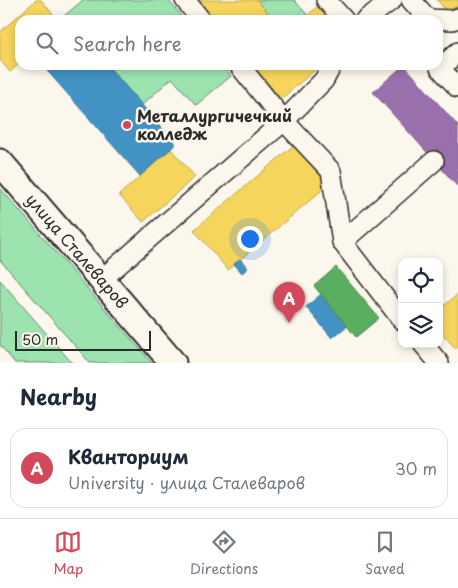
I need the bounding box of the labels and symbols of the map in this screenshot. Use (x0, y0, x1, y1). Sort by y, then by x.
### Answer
place label: Металлургичечкий колледж (137, 103, 292, 145)
marker: Металлургичечкий колледж (121, 119, 133, 131)
street label: улица Сталеваров (21, 188, 134, 313)
your location (237, 226, 263, 252)
pin: A (273, 282, 305, 323)
scale bar (15, 328, 151, 351)

